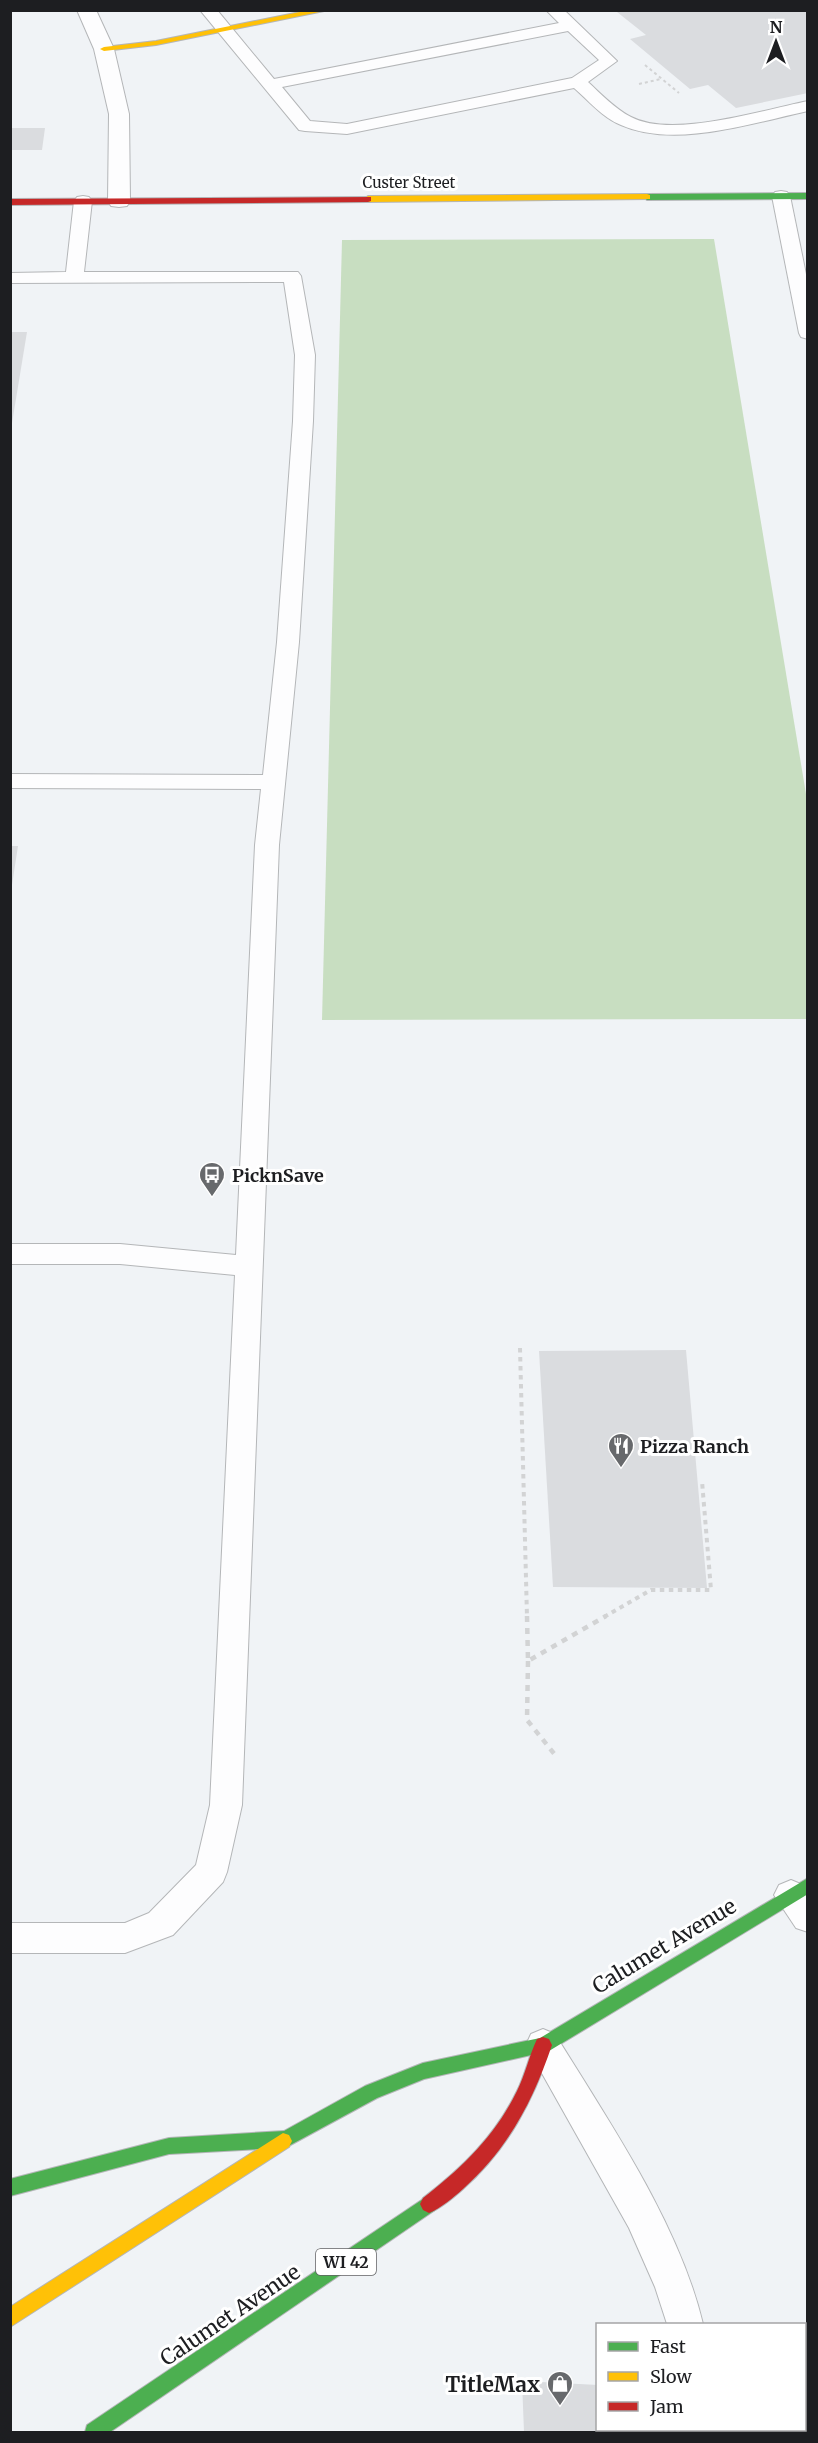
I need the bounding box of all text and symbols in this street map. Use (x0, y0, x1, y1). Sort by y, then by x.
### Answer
north arrow (746, 12, 806, 72)
text: N (770, 17, 783, 37)
street label: Custer Street (363, 173, 456, 192)
bus stop icon: PicknSave (197, 1160, 227, 1198)
place label: PicknSave (232, 1164, 324, 1187)
restaurant icon: Pizza Ranch (606, 1431, 636, 1469)
place label: Pizza Ranch (640, 1435, 749, 1458)
street label: Calumet Avenue (587, 1892, 741, 2000)
road number: WI 42 (316, 2249, 376, 2275)
street label: Calumet Avenue (155, 2258, 305, 2372)
legend (596, 2323, 806, 2431)
text: Fast (650, 2335, 686, 2358)
text: Slow (650, 2365, 693, 2388)
shop icon: TitleMax (545, 2369, 575, 2407)
place label: TitleMax (445, 2371, 540, 2398)
text: Jam (649, 2395, 684, 2418)

